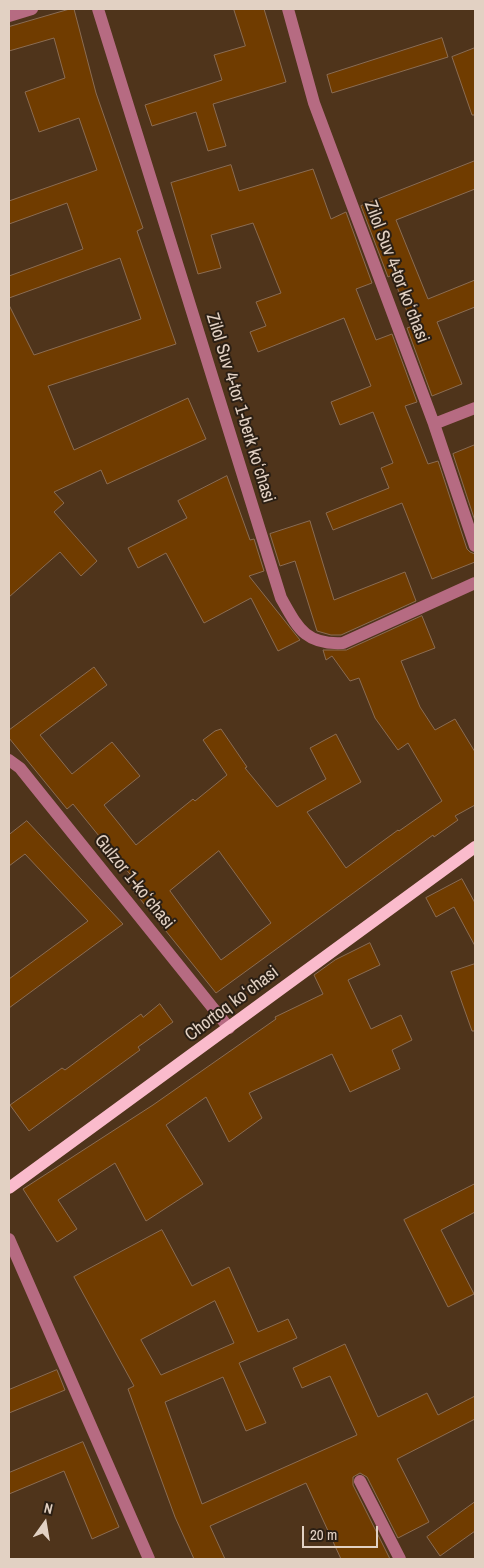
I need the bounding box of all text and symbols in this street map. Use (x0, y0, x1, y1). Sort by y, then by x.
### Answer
street label: Zilol Suv 4-tor koʻchasi (359, 198, 433, 346)
street label: Zilol Suv 4-tor 1-berk koʻchasi (201, 311, 279, 505)
street label: Gulzor 1-koʻchasi (89, 830, 179, 934)
street label: Chortoq koʻchasi (181, 962, 283, 1046)
north arrow (20, 1498, 70, 1548)
text: N (42, 1499, 54, 1518)
scale bar (304, 1516, 380, 1548)
text: 20 m (310, 1524, 337, 1545)

